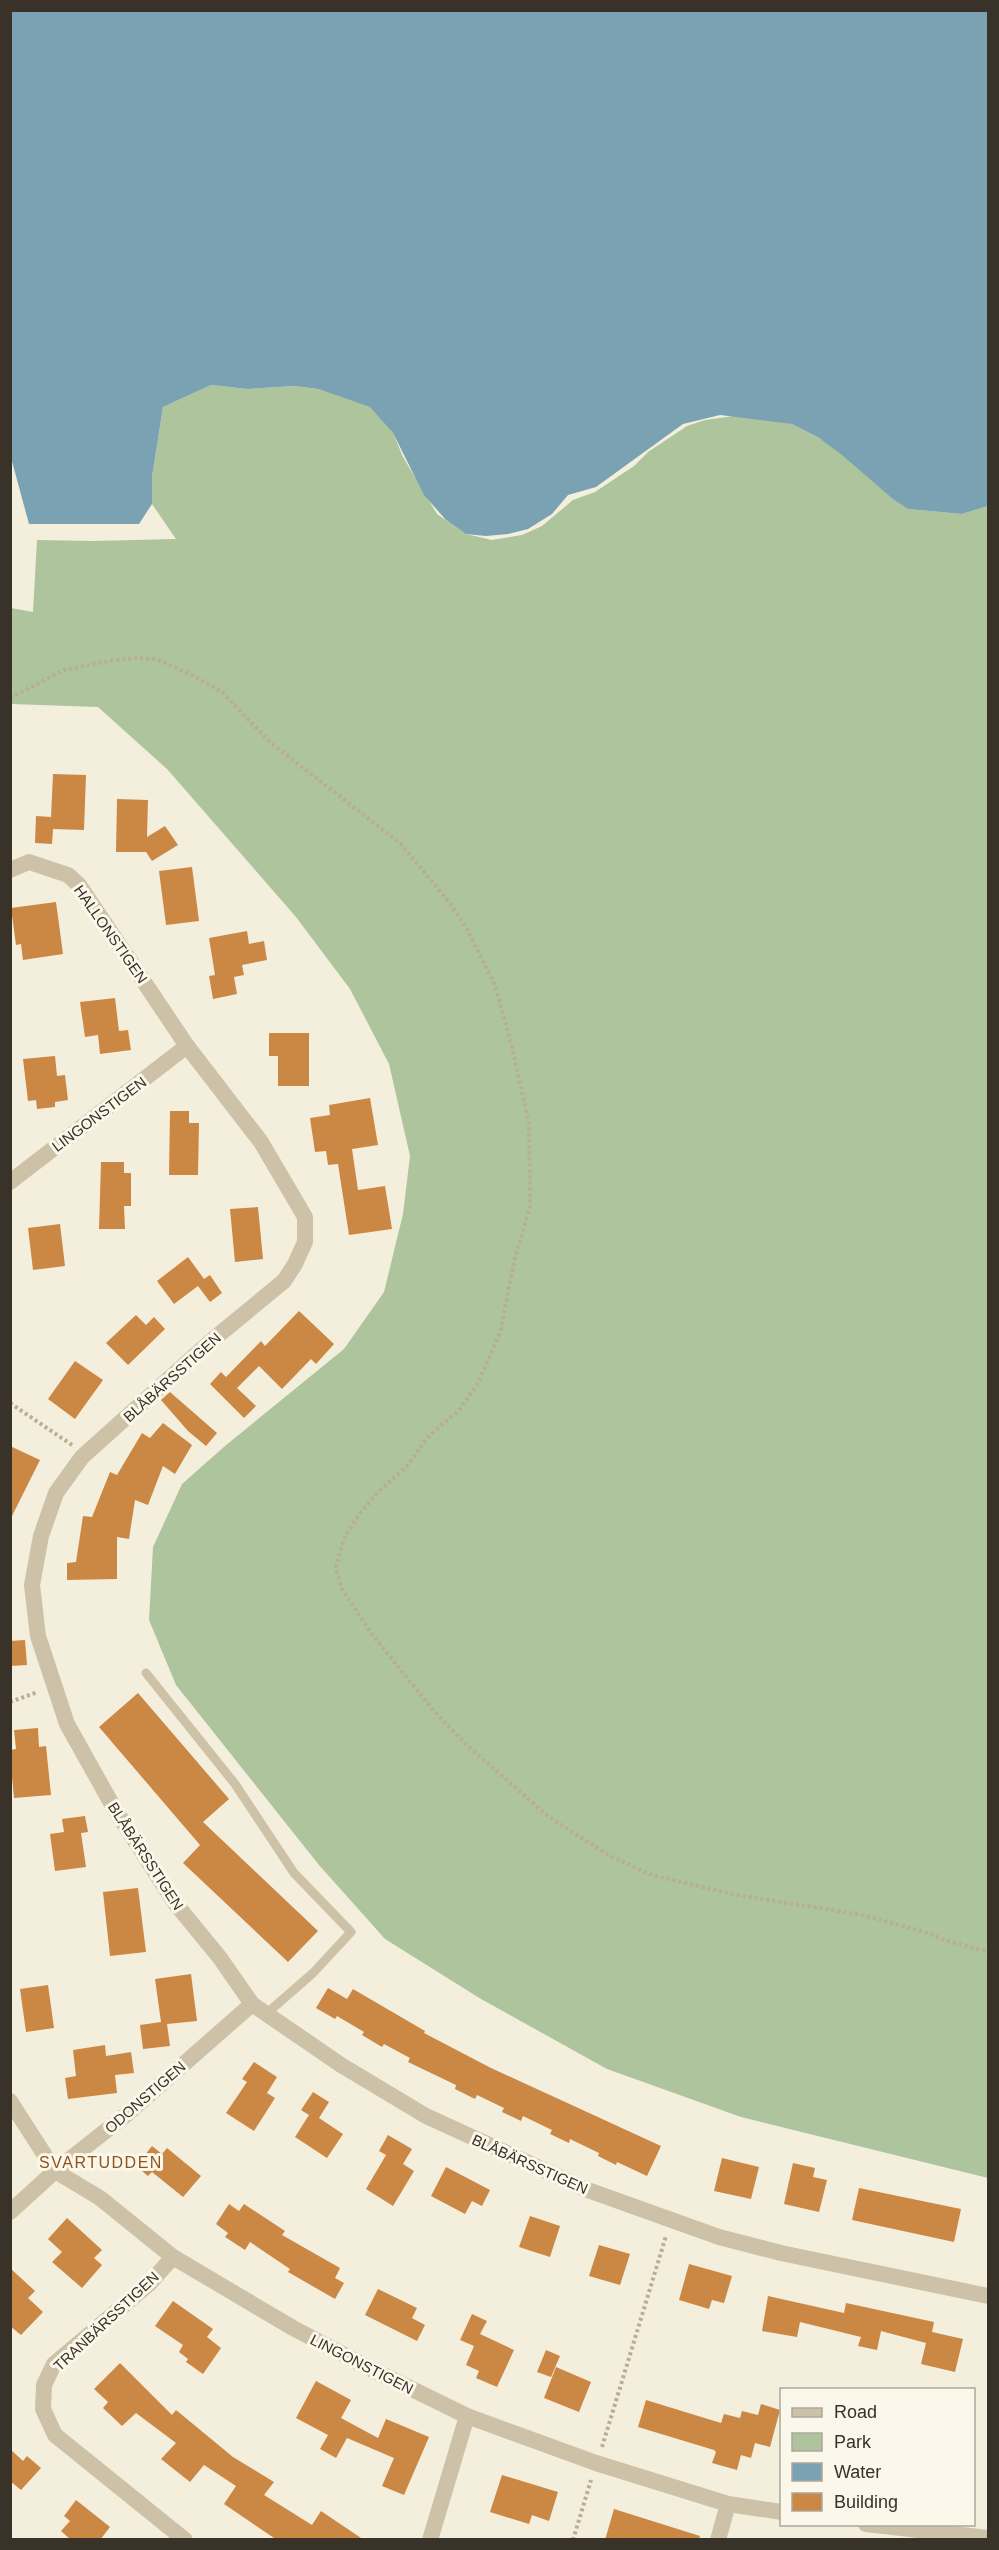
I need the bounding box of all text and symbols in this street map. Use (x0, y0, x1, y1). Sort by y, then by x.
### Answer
street label: HALLONSTIGEN (71, 882, 151, 986)
street label: LINGONSTIGEN (49, 1073, 149, 1155)
street label: BLÅBÄRSSTIGEN (120, 1329, 224, 1425)
street label: BLÅBÄRSSTIGEN (105, 1799, 187, 1913)
street label: ODONSTIGEN (101, 2058, 189, 2136)
street label: BLÅBÄRSSTIGEN (469, 2131, 591, 2197)
district label: SVARTUDDEN (39, 2154, 163, 2171)
street label: TRANBÄRSSTIGEN (50, 2268, 162, 2374)
street label: LINGONSTIGEN (308, 2331, 416, 2397)
legend (780, 2388, 975, 2526)
text: Road (834, 2402, 877, 2422)
text: Park (834, 2432, 872, 2452)
text: Water (834, 2462, 881, 2482)
text: Building (834, 2492, 898, 2512)

